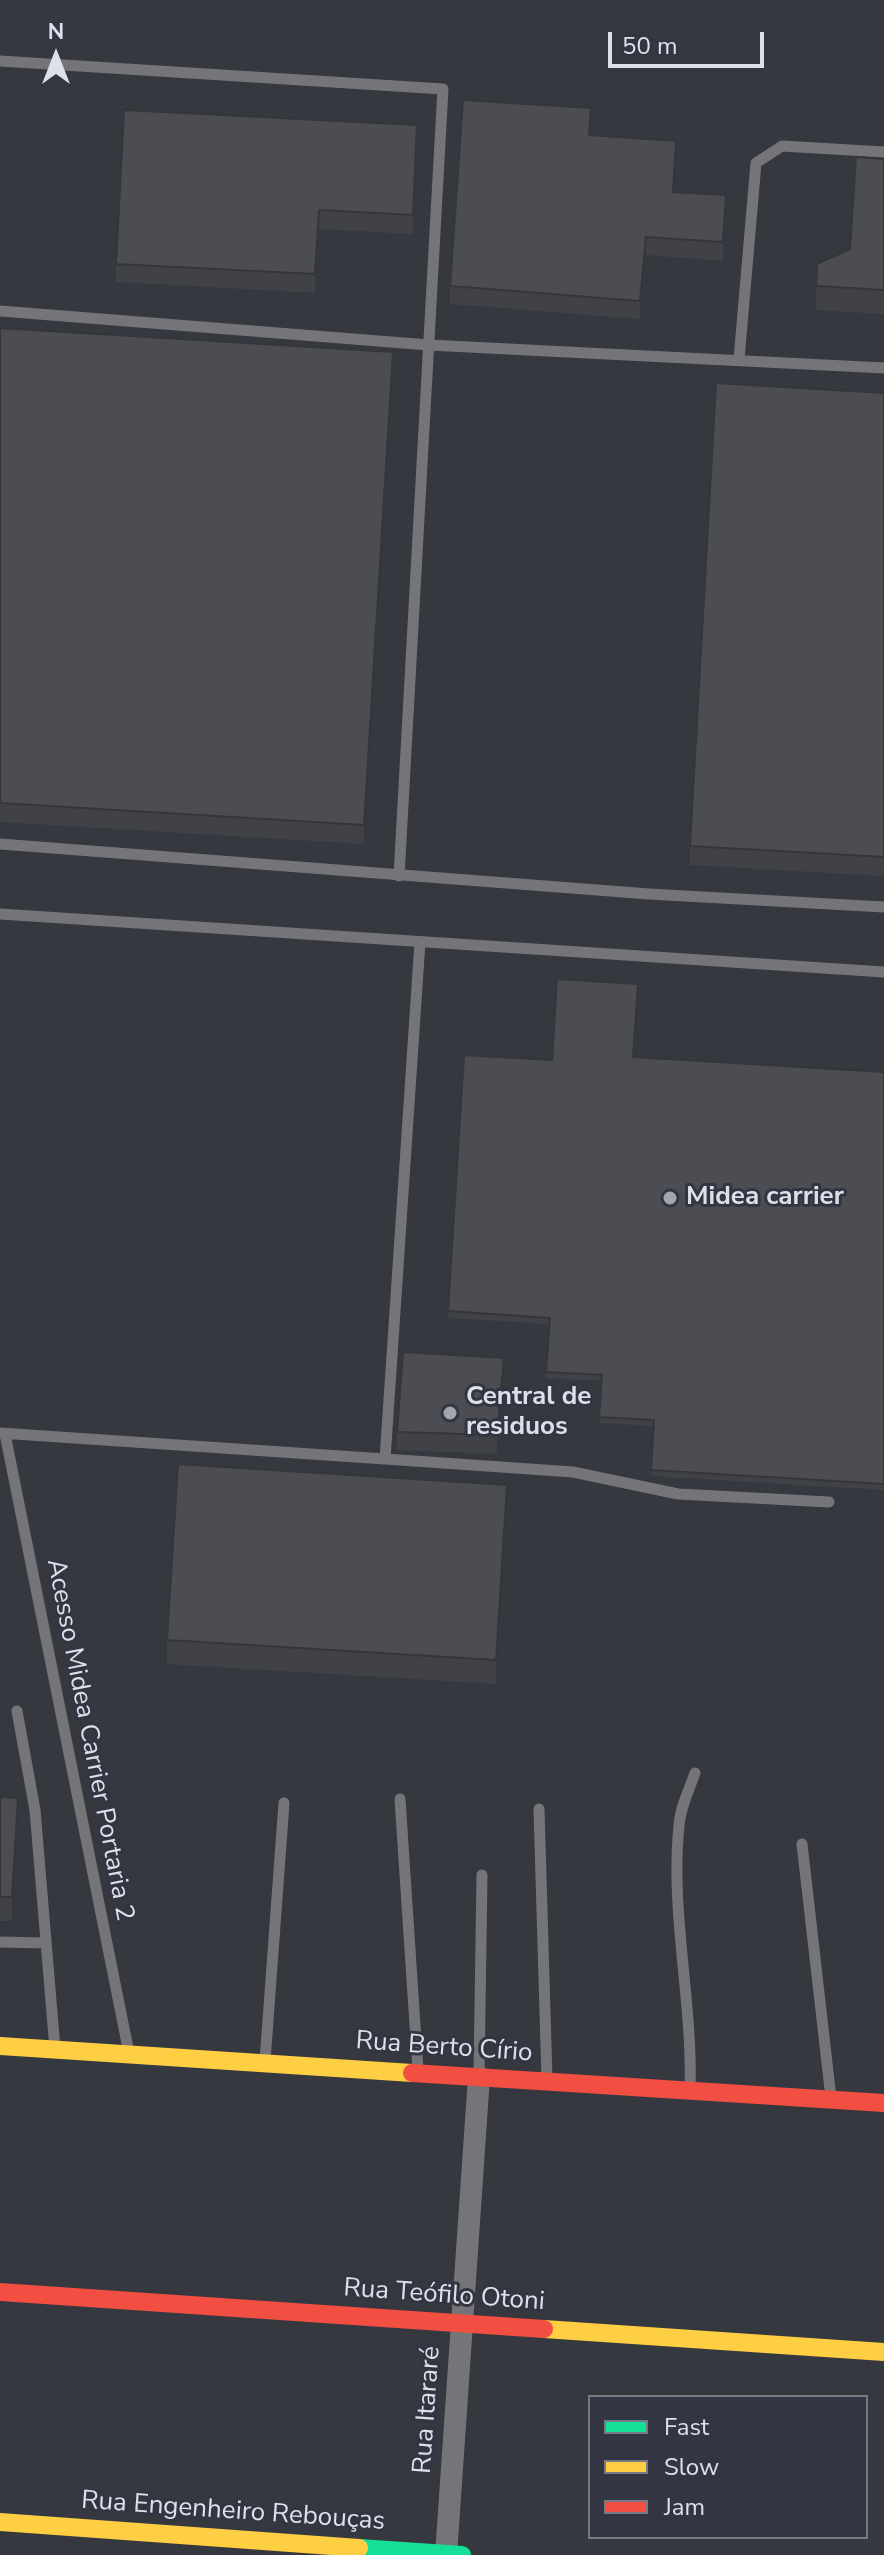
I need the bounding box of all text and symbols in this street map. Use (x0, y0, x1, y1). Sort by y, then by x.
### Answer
north arrow (16, 16, 96, 96)
scale bar (612, 16, 768, 66)
text: N (48, 17, 64, 47)
text: 50 m (622, 30, 678, 62)
place label: Midea carrier (686, 1182, 844, 1214)
marker: Midea carrier (661, 1189, 679, 1207)
place label: Central de residuos (466, 1382, 591, 1444)
marker: Central de residuos (441, 1404, 459, 1422)
street label: Acesso Midea Carrier Portaria 2 (39, 1556, 139, 1924)
street label: Rua Berto Círio (354, 2026, 534, 2070)
street label: Rua Teófilo Otoni (342, 2273, 546, 2319)
street label: Rua Itararé (408, 2345, 448, 2475)
legend (588, 2395, 868, 2539)
text: Fast (664, 2411, 709, 2443)
text: Slow (664, 2451, 719, 2483)
street label: Rua Engenheiro Rebouças (80, 2486, 386, 2538)
text: Jam (664, 2491, 705, 2523)

